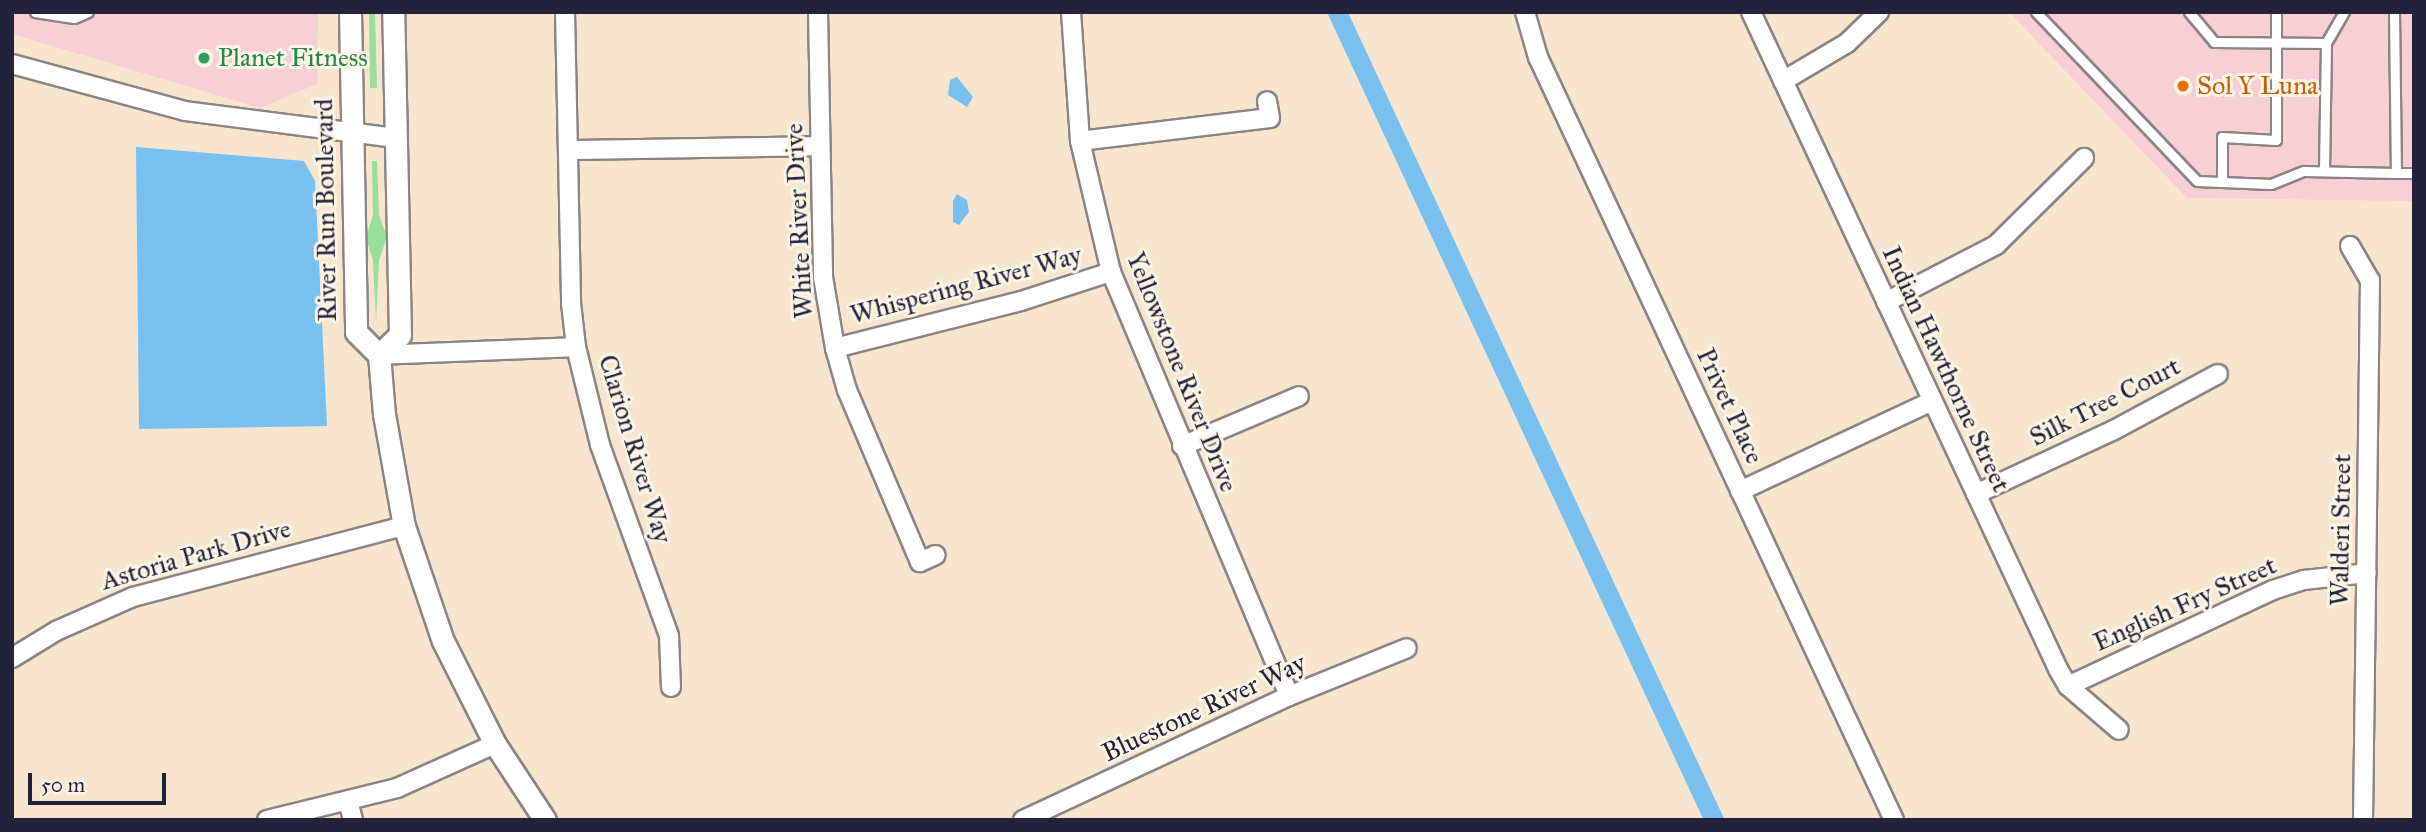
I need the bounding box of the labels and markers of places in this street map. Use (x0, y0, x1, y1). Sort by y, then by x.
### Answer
place label: Planet Fitness (218, 42, 368, 74)
marker: Planet Fitness (196, 50, 212, 66)
place label: Sol Y Luna (2197, 70, 2318, 102)
marker: Sol Y Luna (2175, 78, 2191, 94)

